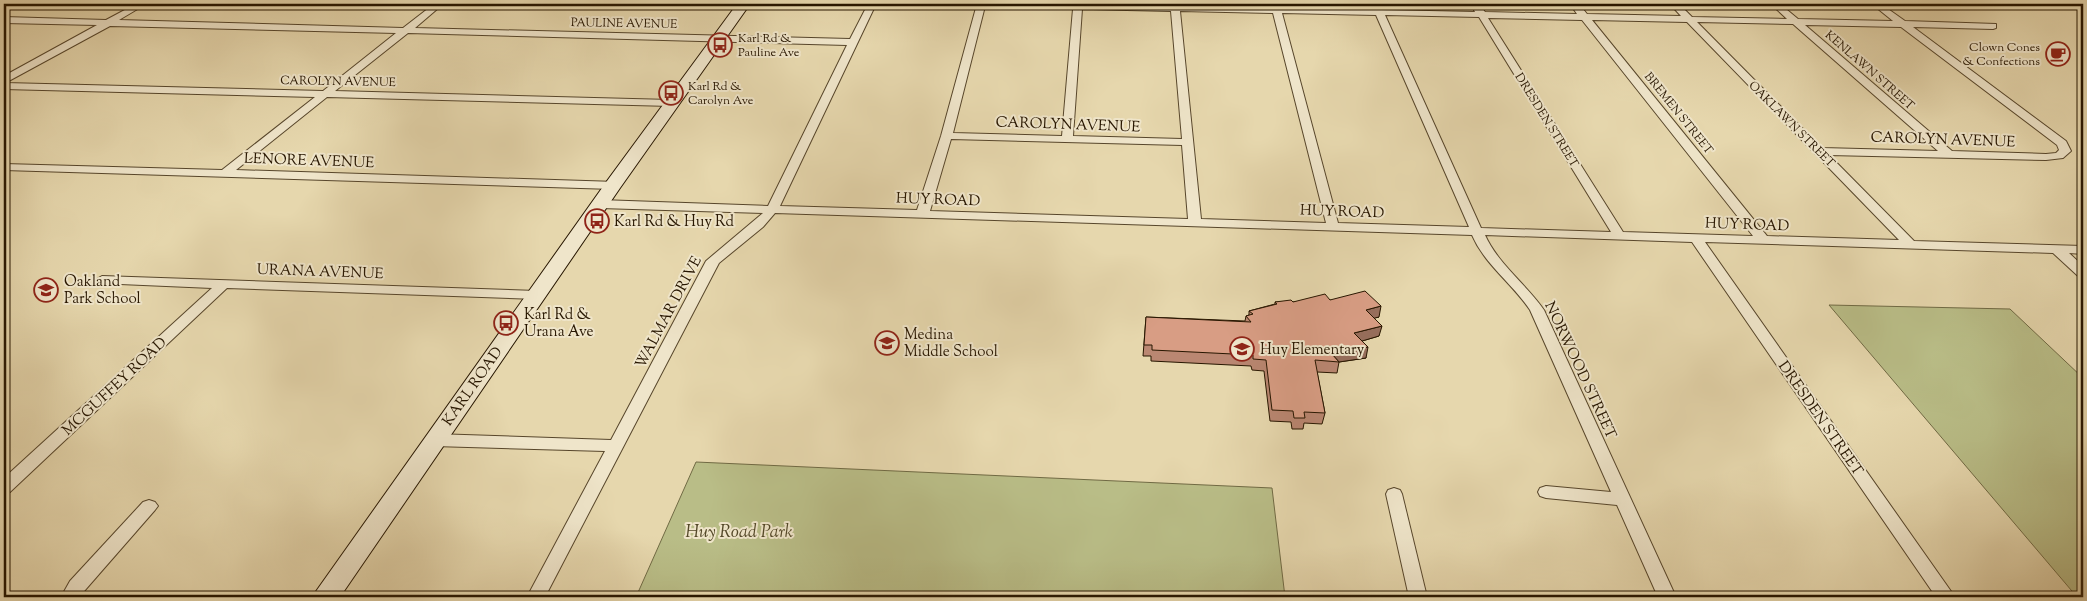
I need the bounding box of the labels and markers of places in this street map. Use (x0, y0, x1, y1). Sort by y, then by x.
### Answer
place label: Karl Rd & Pauline Ave (738, 30, 800, 62)
bus stop icon: Karl Rd & Pauline Ave (707, 32, 733, 58)
place label: Clown Cones & Confections (1962, 39, 2040, 71)
cafe icon: Clown Cones & Confections (2045, 41, 2071, 67)
place label: Karl Rd & Carolyn Ave (688, 78, 754, 110)
bus stop icon: Karl Rd & Carolyn Ave (658, 80, 684, 106)
bus stop icon: Karl Rd & Huy Rd (584, 208, 610, 234)
place label: Karl Rd & Huy Rd (614, 212, 734, 233)
place label: Oakland Park School (64, 272, 141, 310)
school or university icon: Oakland Park School (33, 277, 59, 303)
place label: Karl Rd & Urana Ave (524, 305, 594, 343)
bus stop icon: Karl Rd & Urana Ave (493, 310, 519, 336)
place label: Medina Middle School (904, 325, 998, 363)
school or university icon: Medina Middle School (874, 330, 900, 356)
school or university icon: Huy Elementary (1229, 336, 1255, 362)
place label: Huy Elementary (1260, 340, 1365, 361)

